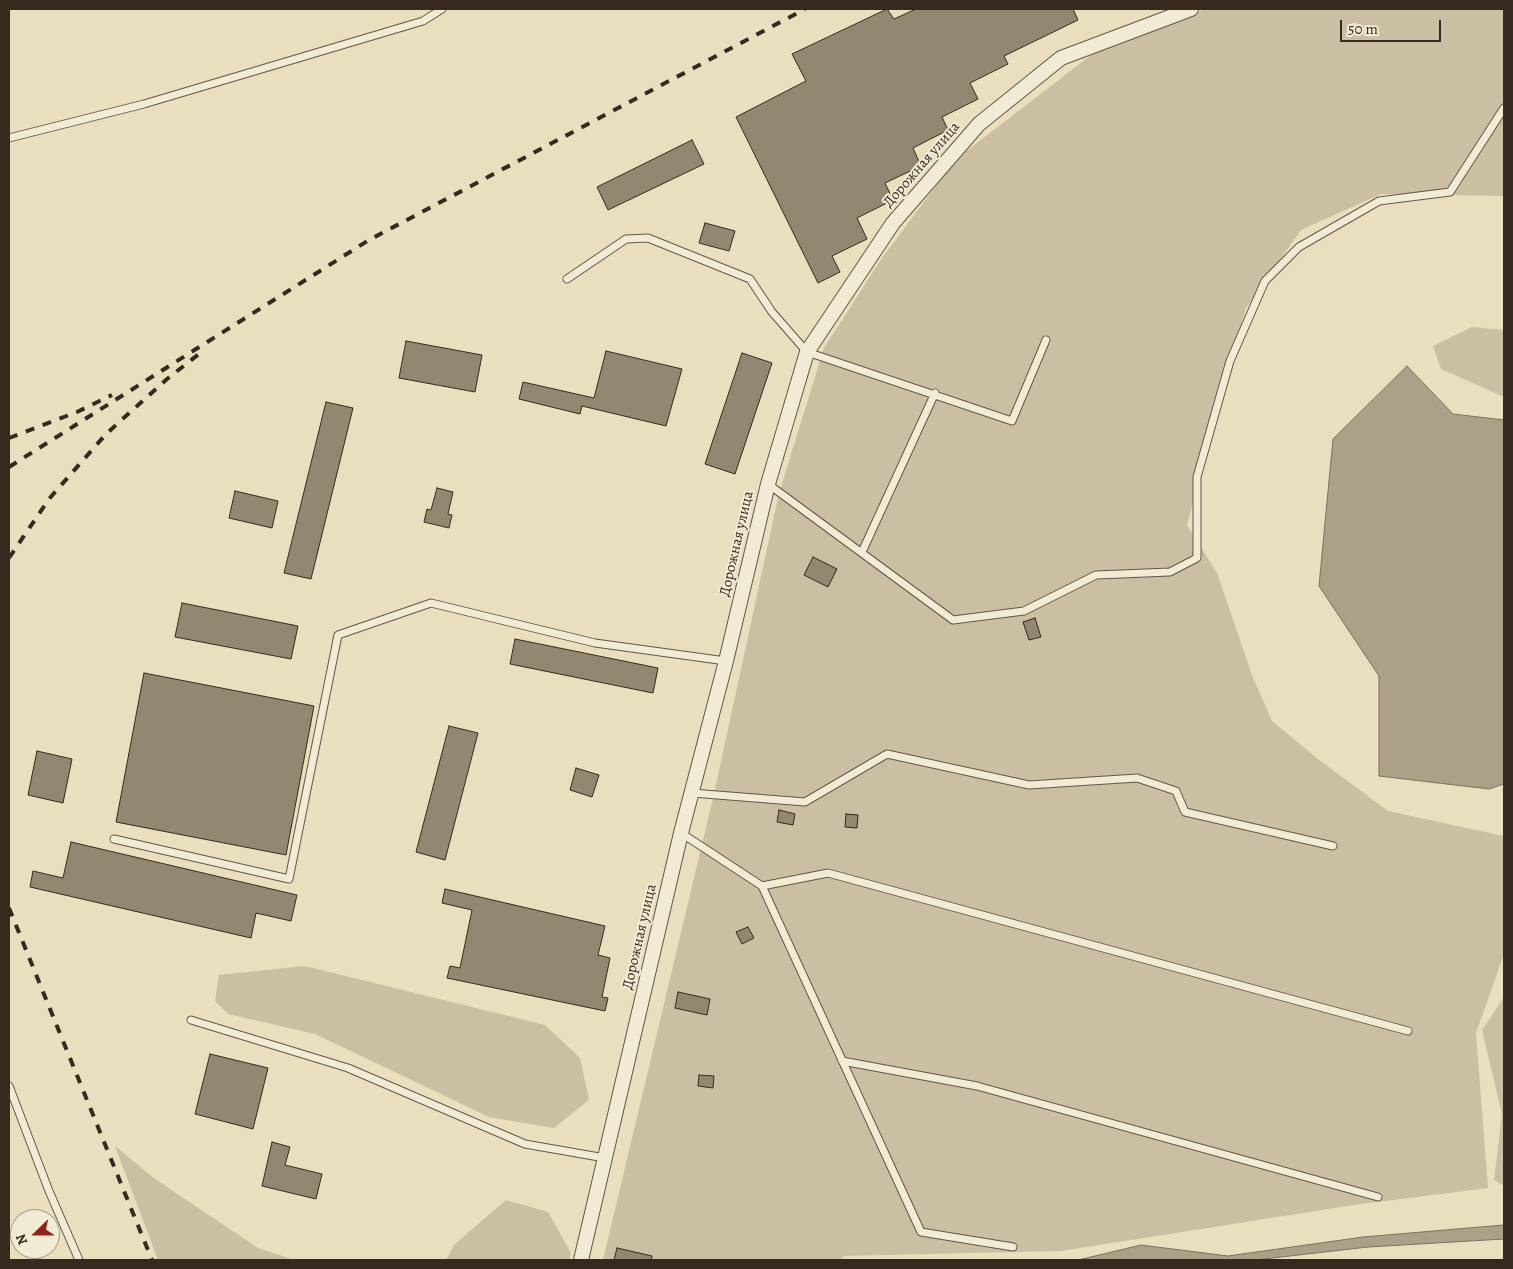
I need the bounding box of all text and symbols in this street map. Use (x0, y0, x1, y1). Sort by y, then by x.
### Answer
scale bar (1343, 10, 1444, 42)
text: 50 m (1348, 19, 1378, 39)
street label: Дорожная улица (880, 118, 964, 212)
street label: Дорожная улица (716, 489, 758, 599)
street label: Дорожная улица (619, 882, 661, 992)
north arrow (10, 1209, 60, 1259)
text: N (11, 1231, 32, 1248)

